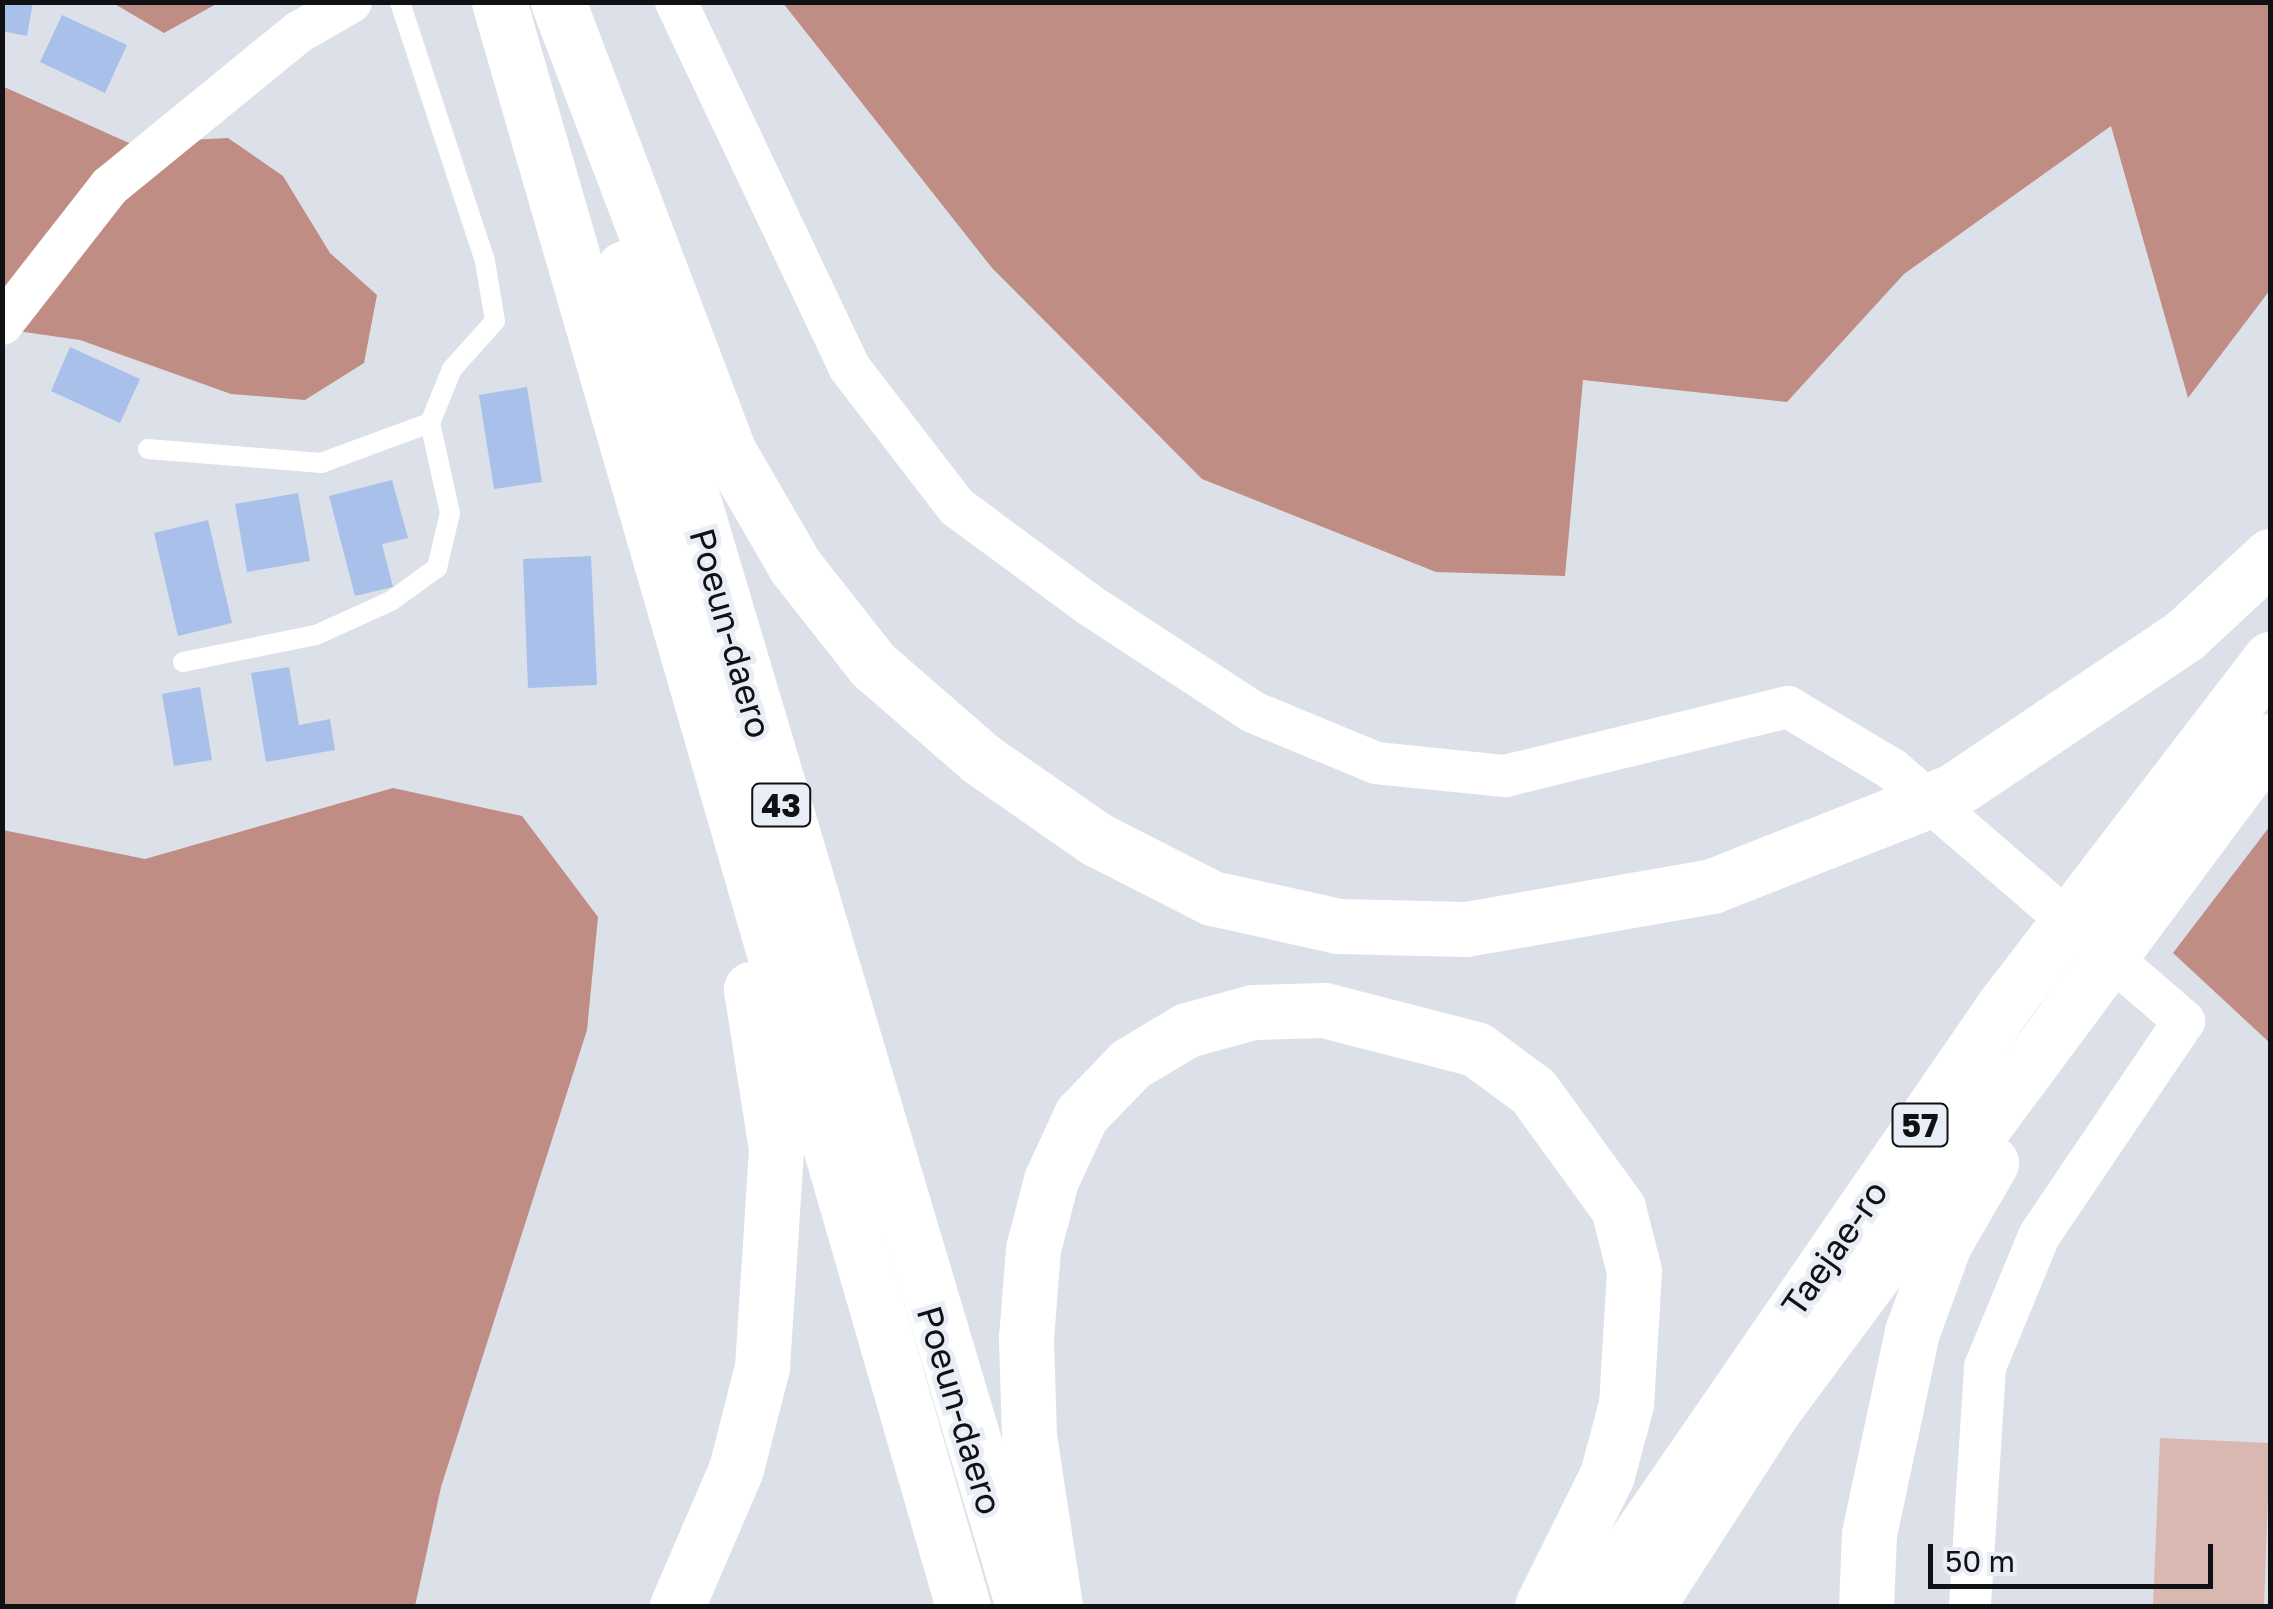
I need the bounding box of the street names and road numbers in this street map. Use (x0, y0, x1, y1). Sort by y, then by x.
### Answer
street label: Poeun-daero (681, 524, 781, 742)
road number: 43 (751, 778, 811, 832)
road number: 57 (1890, 1098, 1950, 1152)
street label: Taejae-ro (1772, 1172, 1896, 1324)
street label: Poeun-daero (908, 1301, 1012, 1519)

